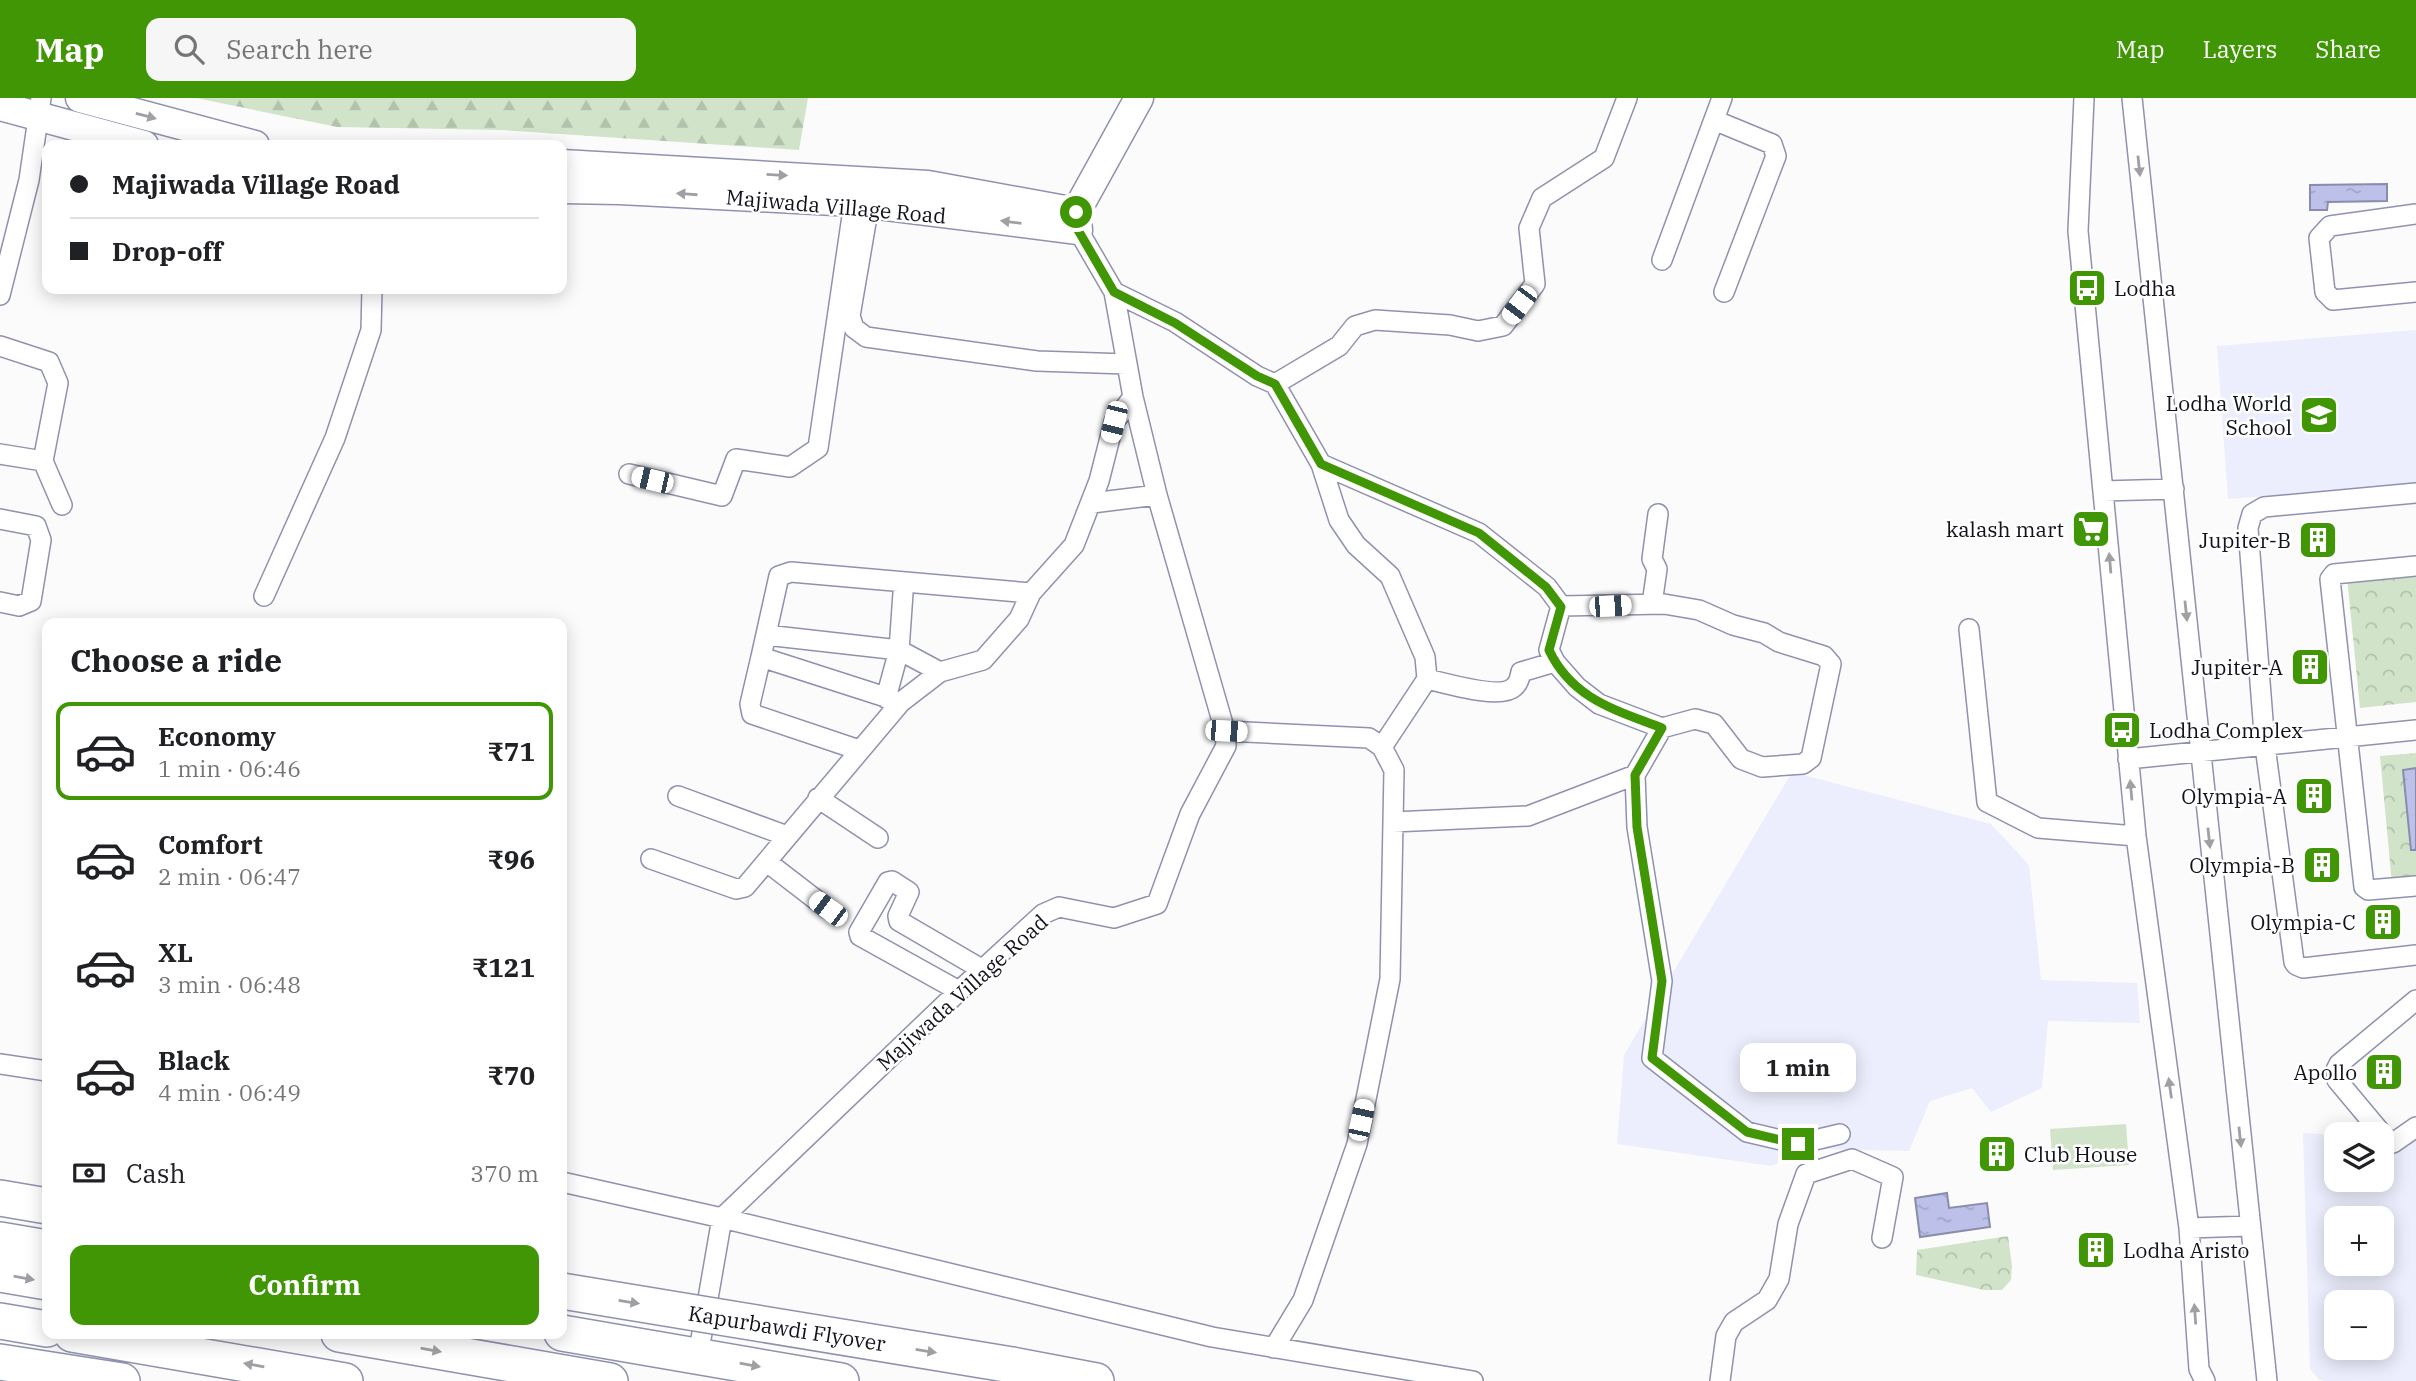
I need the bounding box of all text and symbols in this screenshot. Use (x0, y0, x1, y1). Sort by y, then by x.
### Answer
search box (146, 18, 636, 81)
text: Map (35, 28, 104, 71)
icon: search (170, 30, 208, 68)
text: Search here (226, 32, 373, 66)
text: Map (2116, 33, 2164, 65)
text: Layers (2202, 33, 2277, 65)
text: Share (2315, 33, 2381, 65)
one-way arrow (135, 111, 157, 122)
one-way arrow (2134, 155, 2145, 177)
text: Majiwada Village Road (112, 167, 400, 201)
one-way arrow (766, 169, 788, 180)
street label: Majiwada Village Road (725, 182, 948, 230)
one-way arrow (675, 188, 697, 199)
route start (1060, 196, 1092, 228)
one-way arrow (999, 216, 1021, 227)
text: Drop-off (112, 234, 223, 268)
bus stop icon: Lodha (2066, 267, 2108, 309)
place label: Lodha (2114, 274, 2176, 302)
car (1498, 282, 1541, 328)
place label: Lodha World School (2166, 389, 2292, 441)
school or university icon: Lodha World School (2298, 394, 2340, 436)
car (1099, 399, 1130, 445)
car (630, 465, 675, 495)
supermarket icon: kalash mart (2070, 508, 2112, 550)
place label: kalash mart (1946, 515, 2064, 543)
building icon: Jupiter-B (2297, 519, 2339, 561)
place label: Jupiter-B (2199, 526, 2291, 554)
one-way arrow (2104, 552, 2115, 574)
car (1589, 594, 1632, 618)
one-way arrow (2181, 601, 2192, 623)
text: Choose a ride (70, 639, 282, 681)
building icon: Jupiter-A (2289, 646, 2331, 688)
place label: Jupiter-A (2191, 653, 2284, 681)
bus stop icon: Lodha Complex (2101, 709, 2143, 751)
place label: Lodha Complex (2149, 716, 2303, 744)
text: Economy (158, 719, 276, 753)
car (1205, 719, 1248, 743)
icon: car (74, 720, 137, 783)
text: ₹71 (487, 734, 535, 768)
text: 1 min · 06:46 (158, 753, 301, 783)
building icon: Olympia-A (2293, 775, 2335, 817)
one-way arrow (2125, 778, 2136, 800)
place label: Olympia-A (2181, 782, 2288, 810)
text: Comfort (158, 827, 263, 861)
one-way arrow (2204, 827, 2215, 849)
icon: car (74, 828, 137, 891)
text: ₹96 (487, 842, 535, 876)
building icon: Olympia-B (2301, 844, 2343, 886)
place label: Olympia-B (2189, 851, 2295, 879)
text: 2 min · 06:47 (158, 861, 301, 891)
car (805, 888, 852, 930)
building icon: Olympia-C (2362, 901, 2404, 943)
street label: Majiwada Village Road (870, 907, 1054, 1076)
place label: Olympia-C (2250, 908, 2356, 936)
text: XL (158, 935, 193, 969)
icon: car (74, 936, 137, 999)
text: ₹121 (472, 950, 535, 984)
text: 3 min · 06:48 (158, 969, 301, 999)
callout: 1 min (1740, 1042, 1856, 1091)
text: Black (158, 1043, 230, 1077)
icon: car (74, 1044, 137, 1107)
building icon: Apollo (2363, 1051, 2405, 1093)
text: 1 min (1766, 1052, 1830, 1082)
text: ₹70 (487, 1058, 535, 1092)
place label: Apollo (2293, 1058, 2357, 1086)
text: 4 min · 06:49 (158, 1077, 301, 1107)
one-way arrow (2164, 1077, 2175, 1099)
car (1347, 1097, 1376, 1143)
map controls (2324, 1122, 2394, 1360)
button: layers (2324, 1122, 2394, 1192)
one-way arrow (2235, 1126, 2246, 1148)
route end (1782, 1128, 1814, 1160)
building icon: Club House (1976, 1133, 2018, 1175)
place label: Club House (2024, 1140, 2137, 1168)
icon: cash (70, 1154, 108, 1192)
text: Cash (126, 1156, 186, 1190)
text: 370 m (470, 1158, 539, 1188)
button: + (2324, 1206, 2394, 1276)
building icon: Lodha Aristo (2075, 1229, 2117, 1271)
place label: Lodha Aristo (2123, 1236, 2249, 1264)
button: Confirm (70, 1245, 539, 1325)
one-way arrow (13, 1273, 35, 1284)
button: − (2324, 1290, 2394, 1360)
one-way arrow (618, 1297, 640, 1308)
street label: Kapurbawdi Flyover (686, 1299, 888, 1358)
one-way arrow (2189, 1303, 2200, 1325)
one-way arrow (420, 1344, 442, 1355)
one-way arrow (915, 1346, 937, 1357)
one-way arrow (242, 1359, 264, 1370)
one-way arrow (739, 1360, 761, 1371)

